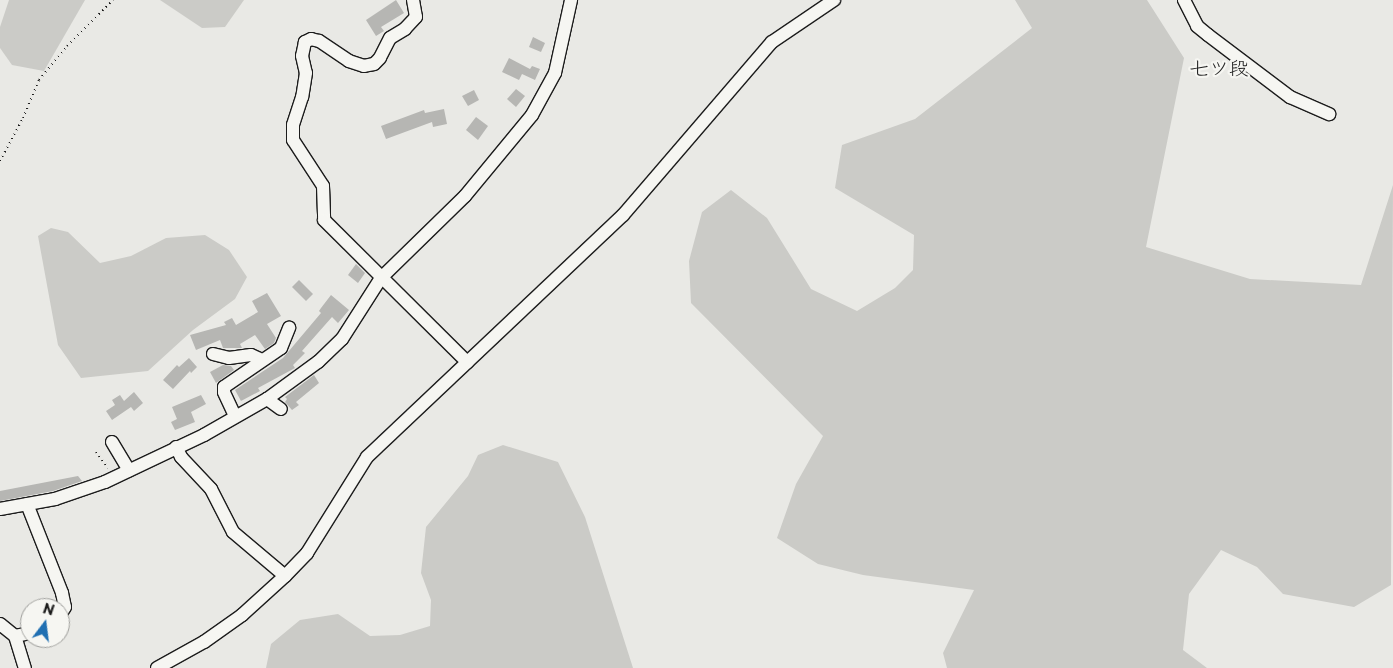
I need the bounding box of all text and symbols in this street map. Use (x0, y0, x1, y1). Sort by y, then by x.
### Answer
district label: 七ツ段 (1189, 55, 1249, 79)
text: N (41, 597, 57, 621)
north arrow (20, 598, 70, 648)

